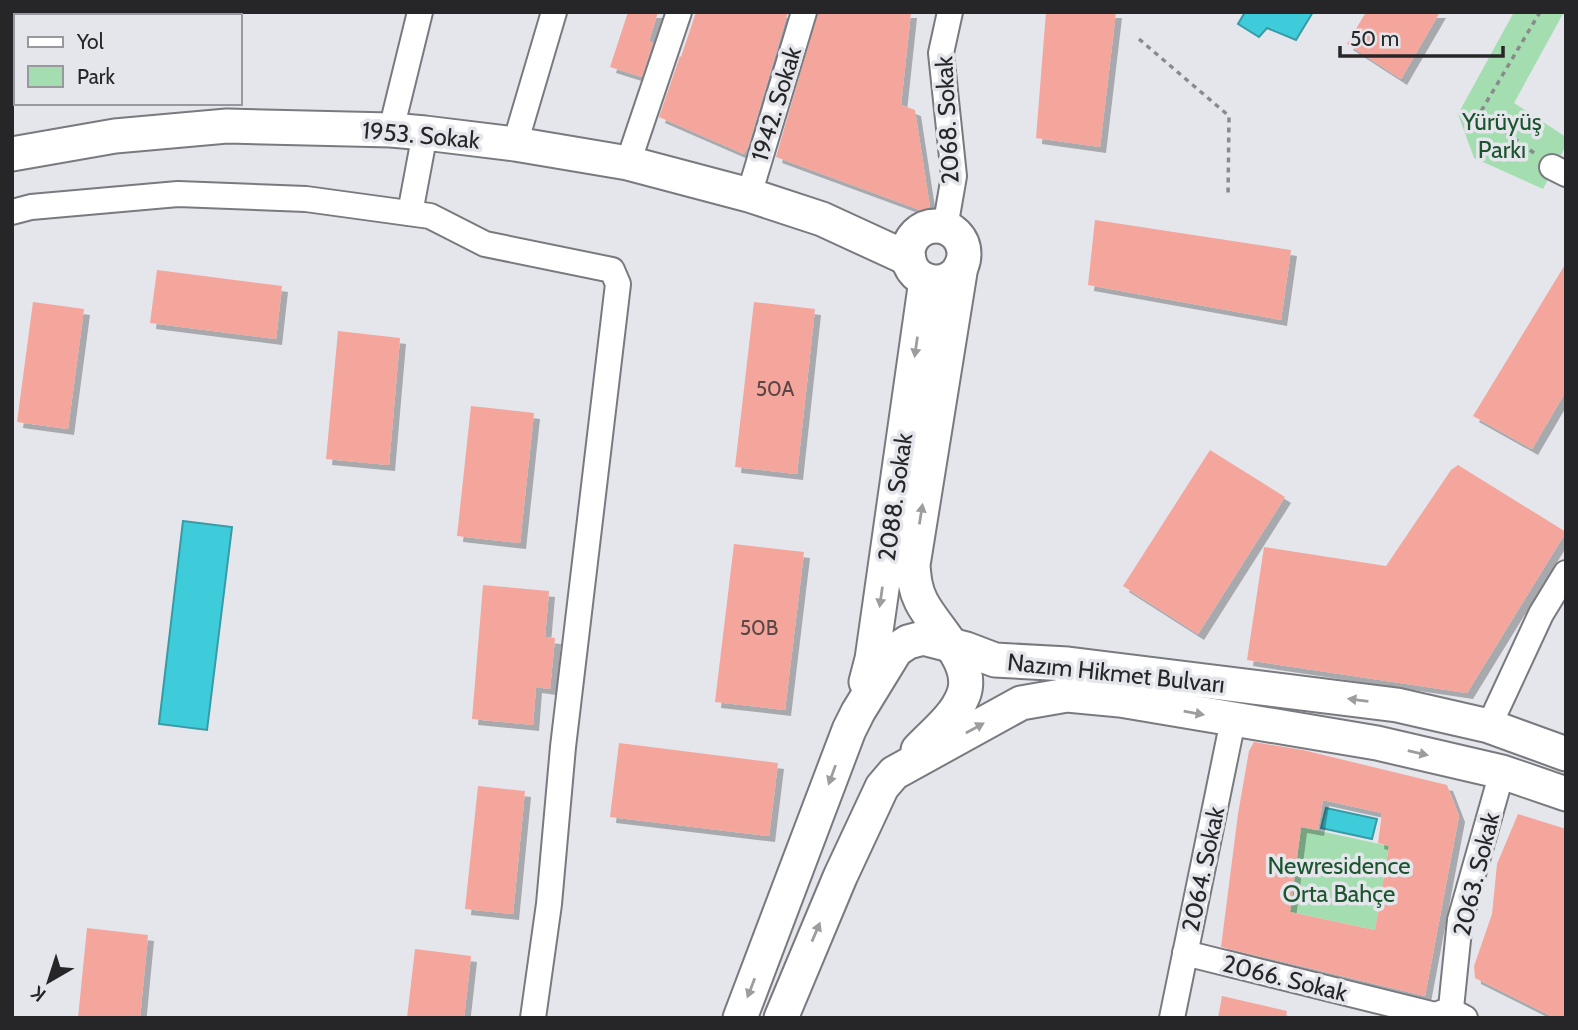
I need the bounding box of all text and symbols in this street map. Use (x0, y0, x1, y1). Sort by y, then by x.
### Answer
legend (14, 14, 242, 105)
scale bar (1340, 14, 1503, 58)
text: 50 m (1350, 26, 1399, 51)
text: Yol (76, 29, 104, 54)
street label: 1942. Sokak (745, 43, 807, 165)
street label: 2068. Sokak (929, 55, 965, 185)
text: Park (77, 64, 115, 89)
park label: Yürüyüş Parkı (1461, 107, 1542, 164)
street label: 1953. Sokak (361, 115, 481, 155)
one-way arrow (910, 337, 921, 359)
house number: 50A (756, 376, 794, 401)
street label: 2088. Sokak (872, 431, 918, 563)
one-way arrow (916, 503, 927, 525)
one-way arrow (875, 586, 886, 608)
house number: 50B (740, 615, 778, 640)
street label: Nazım Hikmet Bulvarı (1006, 647, 1226, 699)
one-way arrow (1347, 695, 1369, 706)
one-way arrow (1183, 708, 1205, 719)
one-way arrow (966, 722, 985, 734)
one-way arrow (1407, 748, 1429, 759)
one-way arrow (826, 765, 837, 786)
street label: 2064. Sokak (1176, 804, 1230, 934)
street label: 2063. Sokak (1447, 809, 1505, 939)
park label: Newresidence Orta Bahçe (1268, 851, 1410, 908)
one-way arrow (811, 921, 822, 942)
north arrow (14, 946, 84, 1016)
street label: 2066. Sokak (1220, 949, 1350, 1008)
one-way arrow (746, 977, 757, 998)
text: K (27, 981, 50, 1007)

